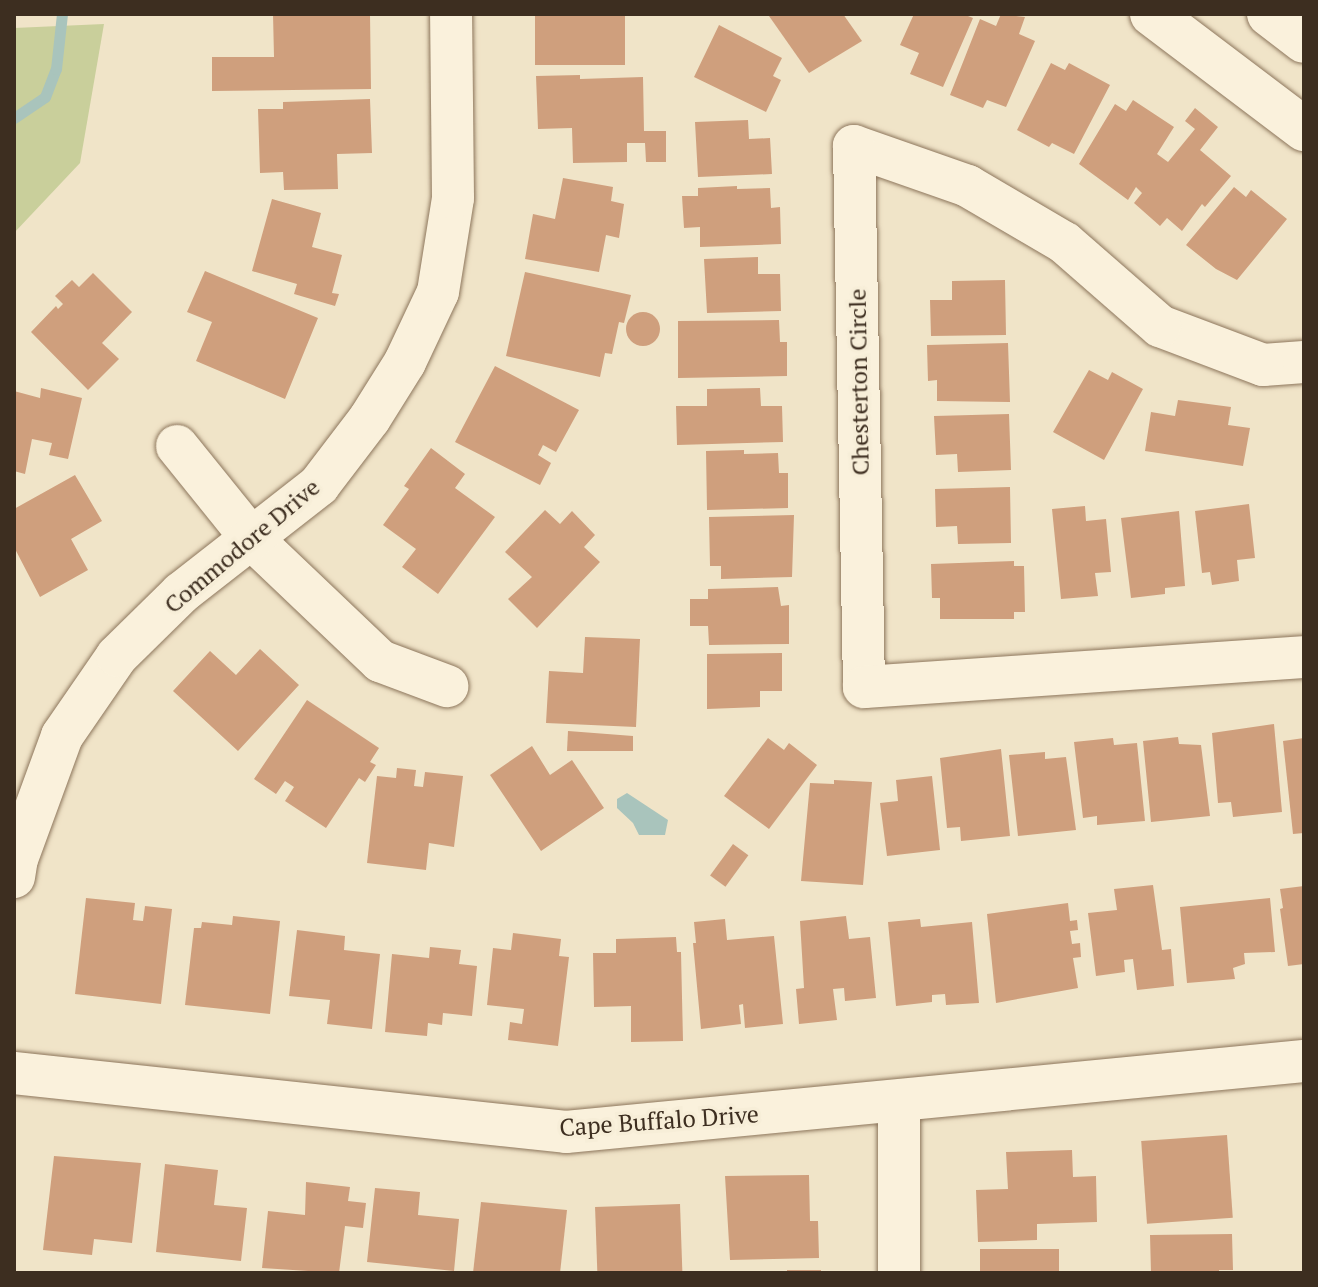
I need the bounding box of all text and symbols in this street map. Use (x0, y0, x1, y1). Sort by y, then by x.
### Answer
street label: Chesterton Circle (843, 288, 875, 476)
street label: Commodore Drive (159, 473, 325, 619)
street label: Cape Buffalo Drive (558, 1100, 760, 1142)

